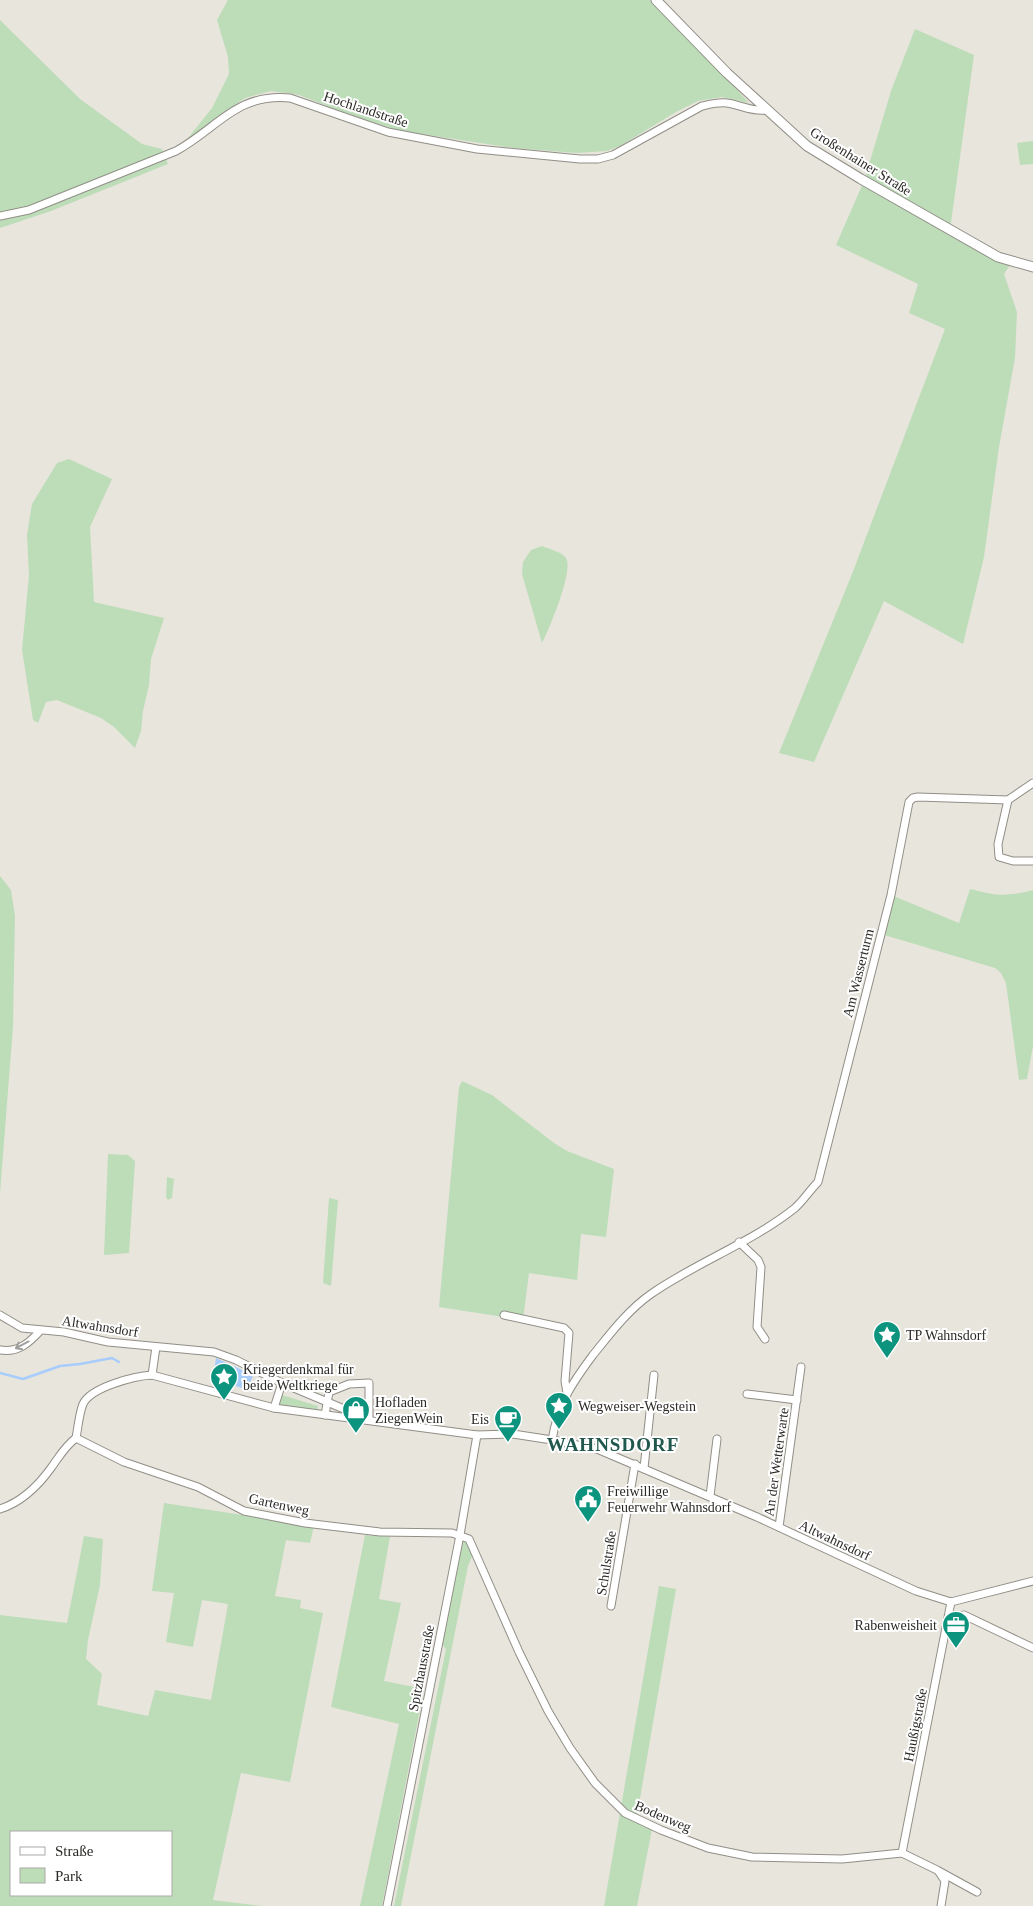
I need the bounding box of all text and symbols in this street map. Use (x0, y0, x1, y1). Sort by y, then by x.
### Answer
street label: Hochlandstraße (322, 89, 410, 130)
street label: Großenhainer Straße (807, 124, 914, 199)
street label: Am Wasserturm (840, 927, 877, 1019)
street label: Altwahnsdorf (61, 1313, 139, 1340)
place icon: TP Wahnsdorf (872, 1320, 902, 1359)
place label: TP Wahnsdorf (906, 1328, 986, 1343)
one-way arrow (16, 1341, 30, 1351)
place icon: Kriegerdenkmal für beide Weltkriege (209, 1362, 239, 1401)
place label: Kriegerdenkmal für beide Weltkriege (243, 1362, 354, 1393)
place icon: Wegweiser-Wegstein (544, 1391, 574, 1430)
shop icon: Hofladen ZiegenWein (341, 1395, 371, 1434)
place label: Hofladen ZiegenWein (375, 1395, 443, 1426)
place label: Wegweiser-Wegstein (578, 1399, 696, 1414)
cafe icon: Eis (493, 1404, 523, 1443)
street label: An der Wetterwarte (761, 1407, 792, 1517)
place label: Eis (471, 1412, 489, 1427)
district label: WAHNSDORF (547, 1434, 679, 1455)
public building icon: Freiwillige Feuerwehr Wahnsdorf (573, 1484, 603, 1523)
place label: Freiwillige Feuerwehr Wahnsdorf (607, 1484, 732, 1515)
street label: Gartenweg (247, 1491, 310, 1518)
street label: Altwahnsdorf (797, 1517, 873, 1564)
street label: Schulstraße (594, 1530, 619, 1597)
office icon: Rabenweisheit (941, 1610, 971, 1649)
place label: Rabenweisheit (855, 1618, 937, 1633)
street label: Spitzhausstraße (406, 1624, 437, 1713)
street label: Haußigstraße (901, 1687, 930, 1763)
street label: Bodenweg (632, 1798, 693, 1835)
legend (10, 1831, 172, 1896)
text: Straße (55, 1843, 94, 1859)
text: Park (55, 1868, 83, 1884)

